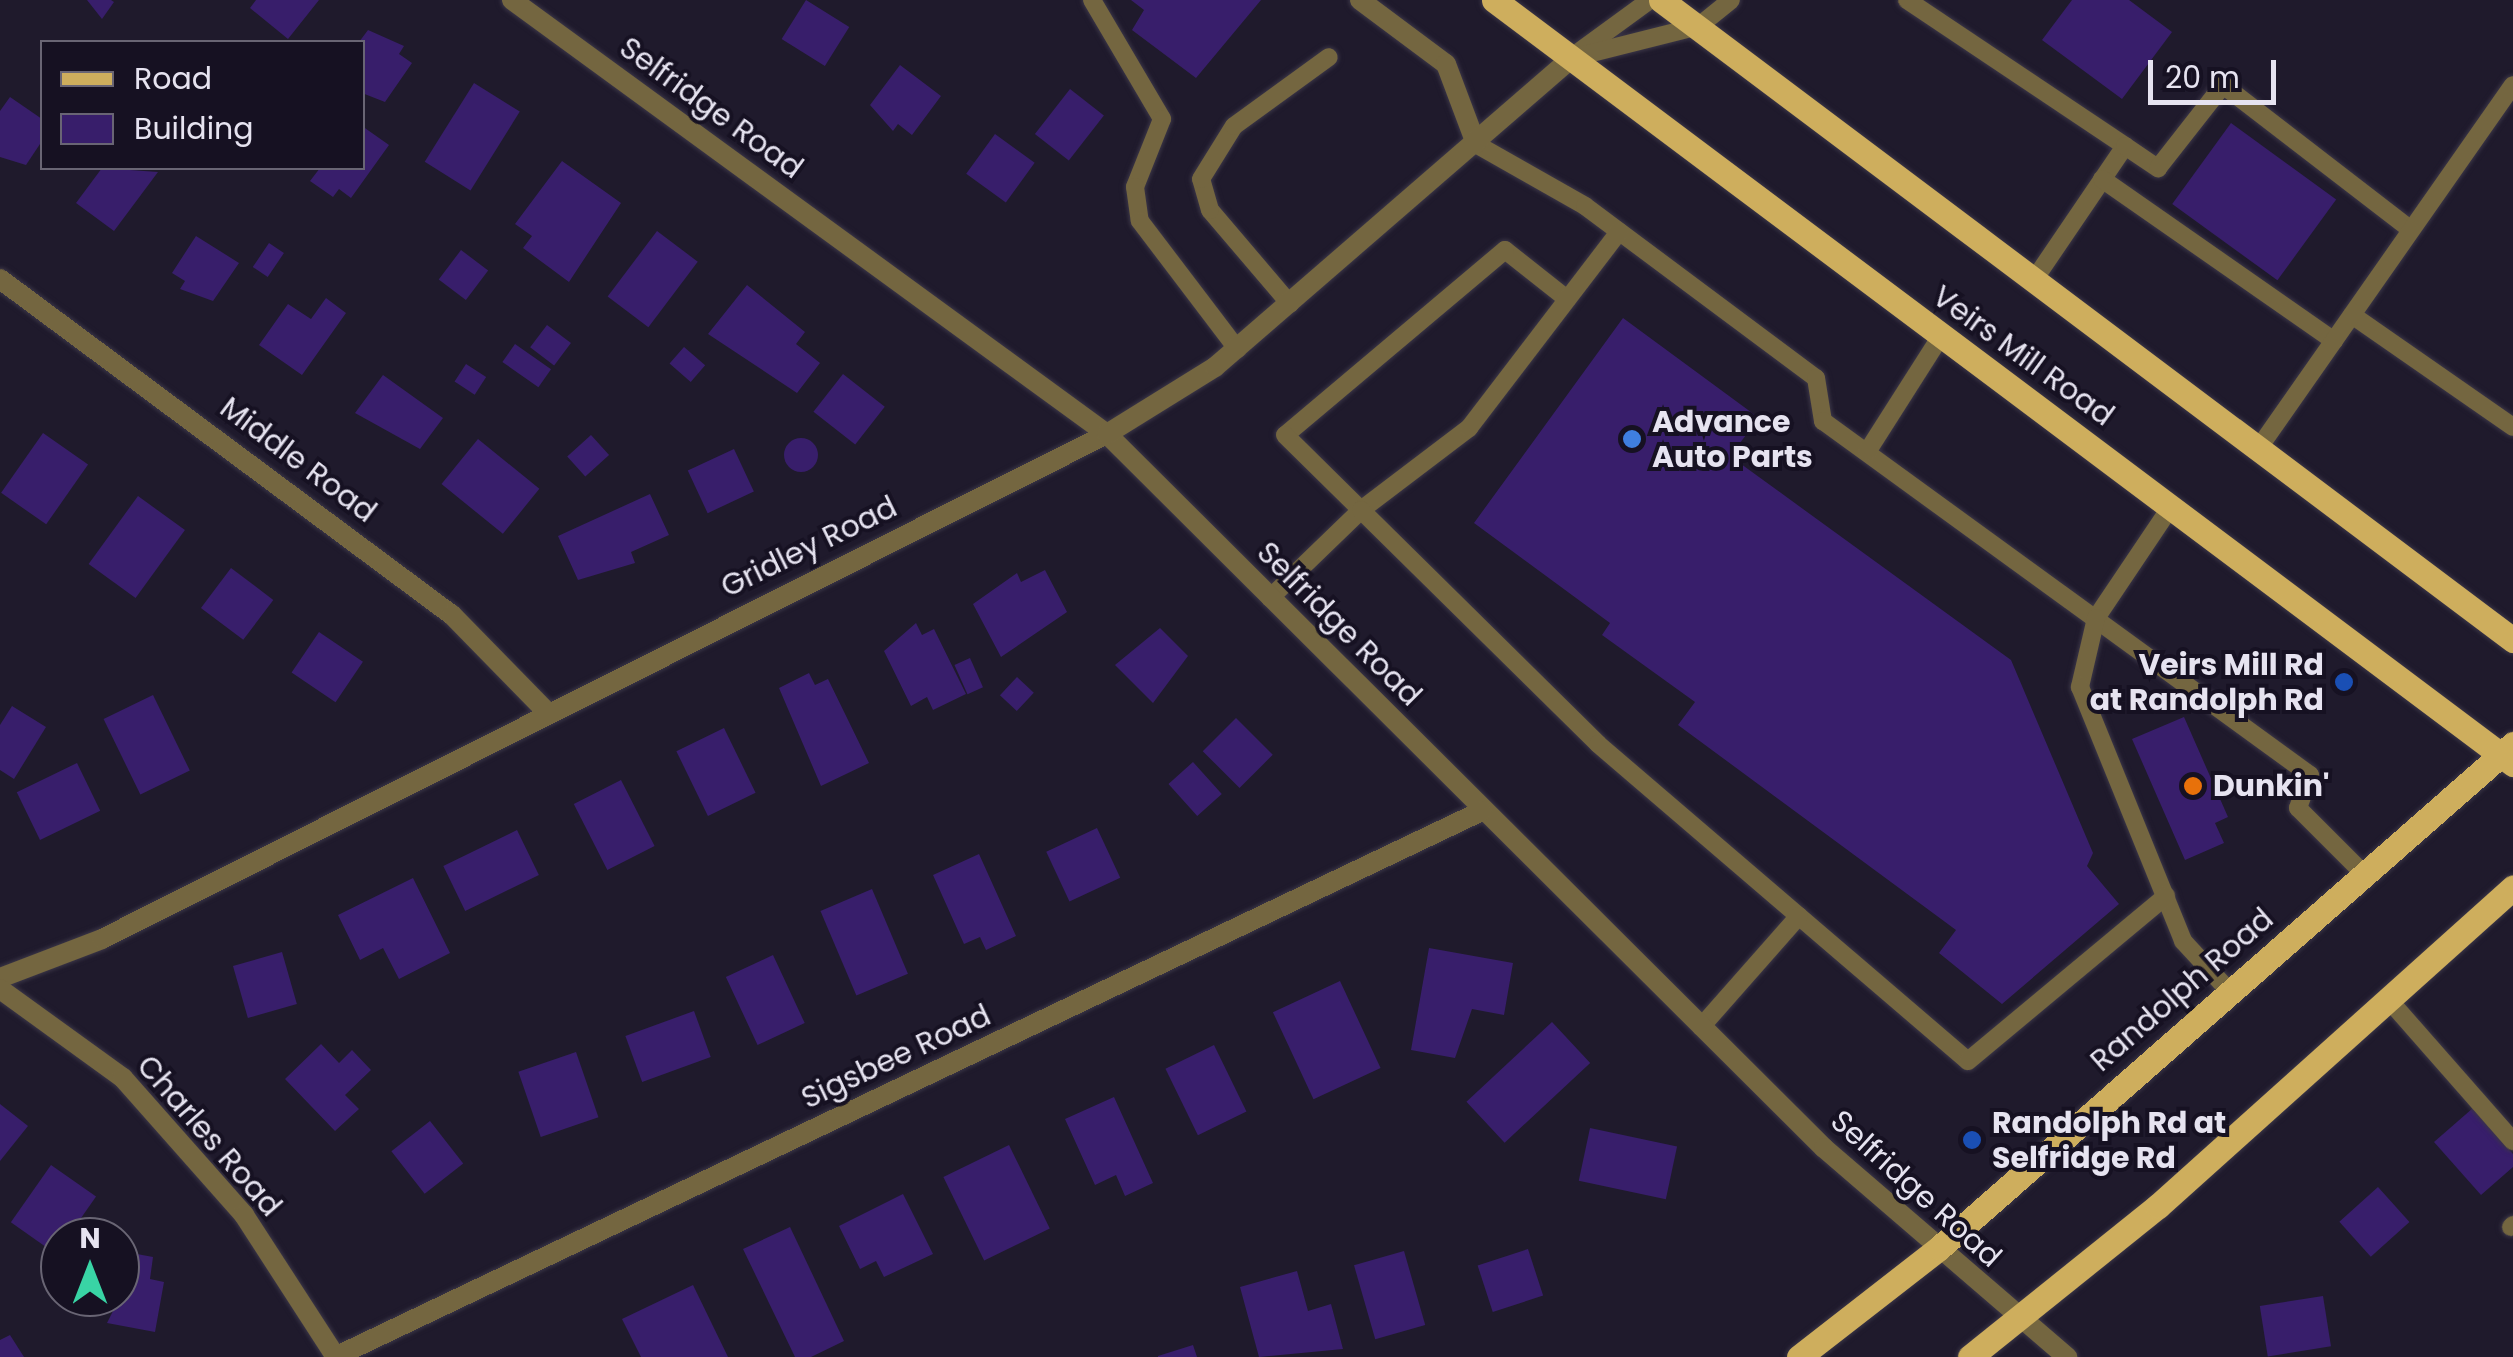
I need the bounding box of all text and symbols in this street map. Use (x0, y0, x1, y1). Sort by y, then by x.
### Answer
street label: Selfridge Road (613, 30, 809, 186)
legend (40, 40, 365, 170)
scale bar (2153, 40, 2280, 102)
text: 20 m (2165, 56, 2240, 99)
text: Road (134, 57, 212, 100)
text: Building (134, 107, 254, 150)
street label: Veirs Mill Road (1925, 278, 2121, 434)
street label: Middle Road (213, 390, 383, 530)
place label: Advance Auto Parts (1652, 404, 1813, 474)
marker: Advance Auto Parts (1621, 428, 1643, 450)
street label: Gridley Road (715, 489, 903, 605)
street label: Selfridge Road (1249, 534, 1429, 714)
place label: Veirs Mill Rd at Randolph Rd (2090, 647, 2324, 718)
marker: Veirs Mill Rd at Randolph Rd (2333, 671, 2355, 693)
place label: Dunkin' (2213, 768, 2329, 804)
marker: Dunkin' (2182, 775, 2204, 797)
street label: Randolph Road (2083, 901, 2281, 1079)
street label: Sigsbee Road (796, 997, 996, 1117)
street label: Charles Road (129, 1048, 289, 1224)
street label: Selfridge Road (1823, 1103, 2009, 1275)
place label: Randolph Rd at Selfridge Rd (1992, 1105, 2226, 1176)
marker: Randolph Rd at Selfridge Rd (1961, 1129, 1983, 1151)
north arrow (40, 1217, 140, 1317)
text: N (79, 1219, 101, 1258)

